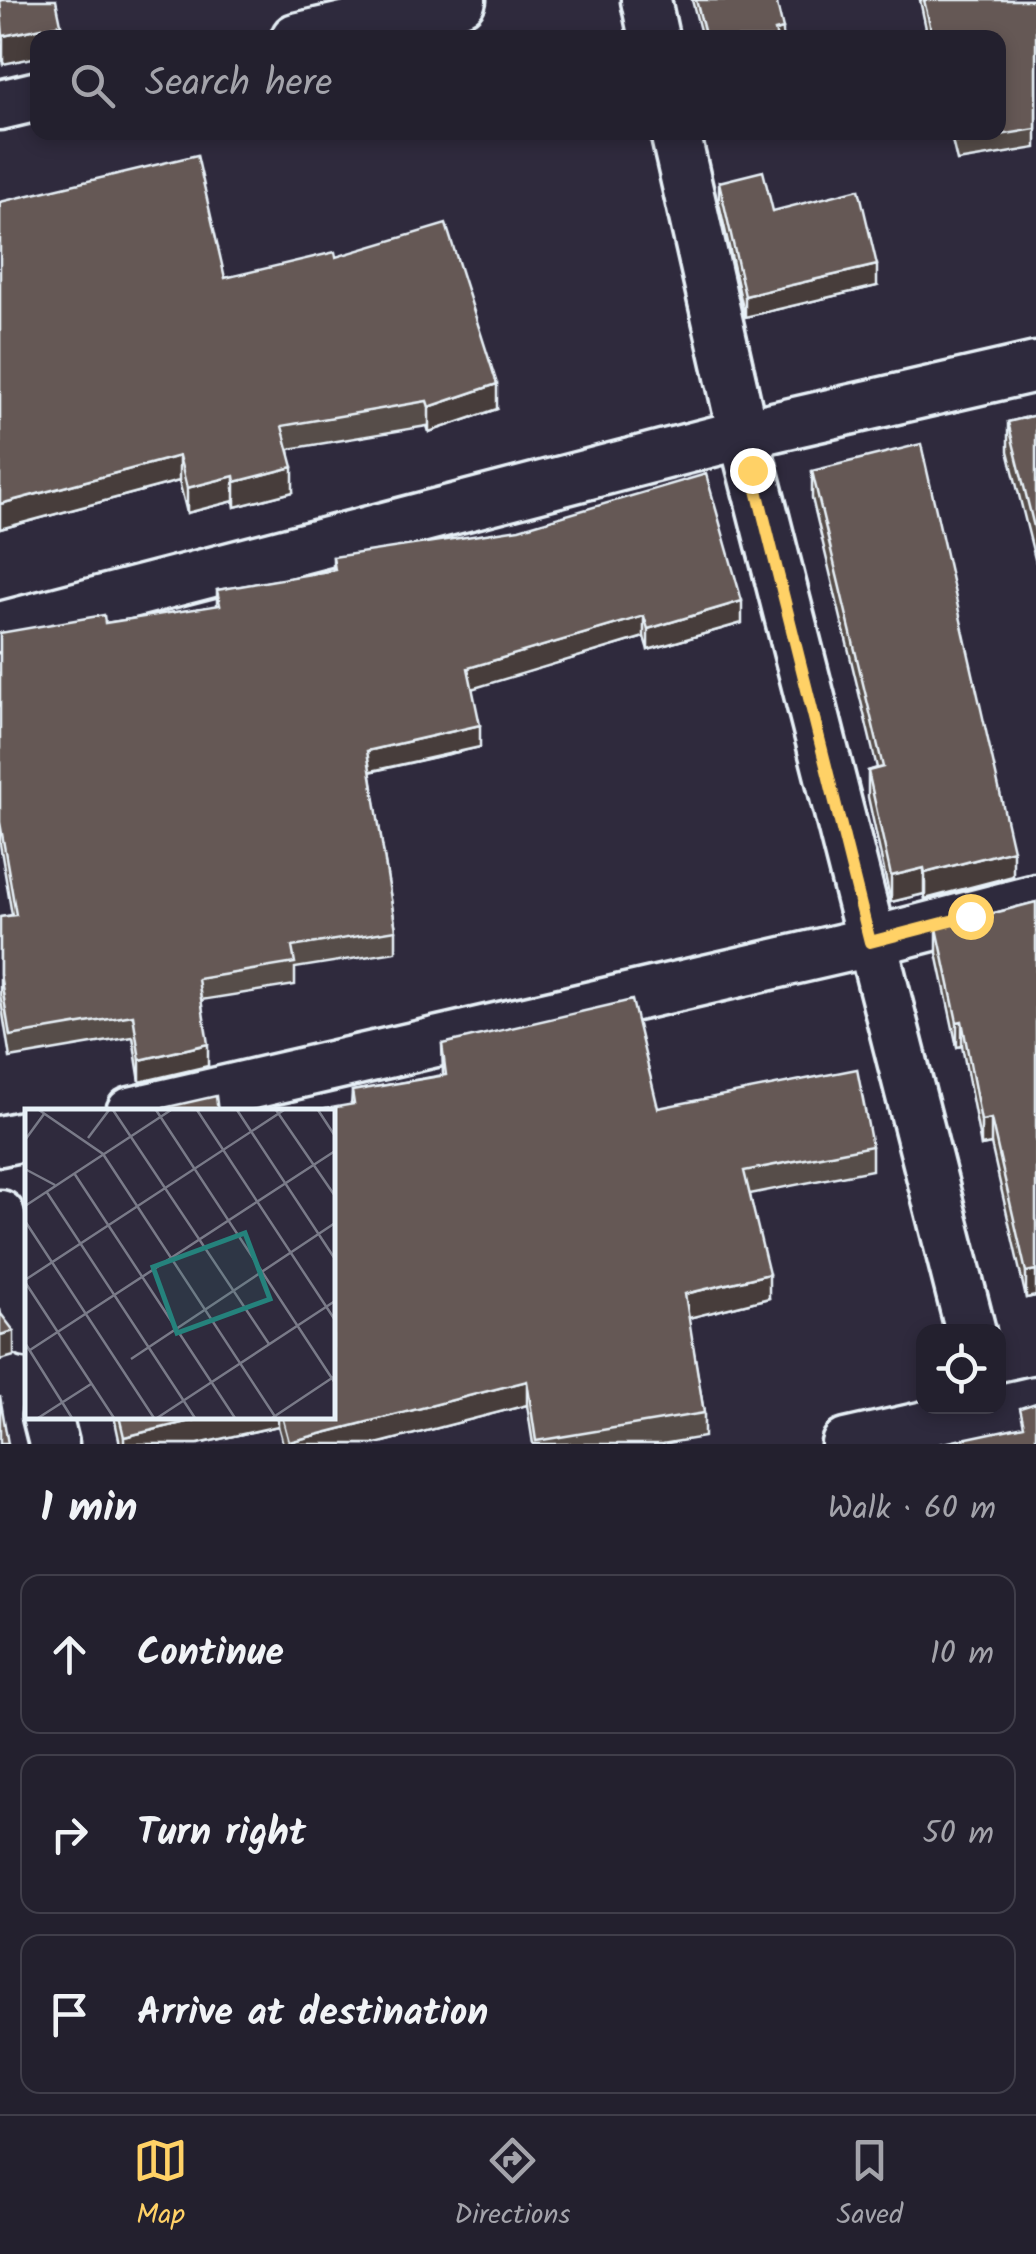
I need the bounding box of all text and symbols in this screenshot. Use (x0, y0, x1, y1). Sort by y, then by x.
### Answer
search box (30, 30, 1006, 140)
text: Search here (145, 55, 332, 115)
icon: search (65, 58, 120, 113)
route end (730, 448, 776, 494)
route start (948, 894, 994, 940)
inset map (25, 1109, 335, 1419)
map controls (916, 1324, 1006, 1414)
button: locate (916, 1324, 1006, 1414)
text: 1 min (40, 1476, 137, 1543)
text: Walk · 60 m (828, 1484, 996, 1535)
text: Continue (137, 1624, 284, 1684)
icon: ahead (42, 1627, 97, 1682)
text: 10 m (930, 1629, 994, 1680)
text: Turn right (137, 1804, 306, 1864)
icon: right (42, 1807, 97, 1862)
text: 50 m (923, 1809, 994, 1860)
text: Arrive at destination (137, 1984, 488, 2044)
icon: arrive (42, 1987, 97, 2042)
tab: Map (133, 2133, 188, 2238)
tab: Directions (454, 2133, 570, 2238)
tab: Saved (837, 2133, 903, 2238)

